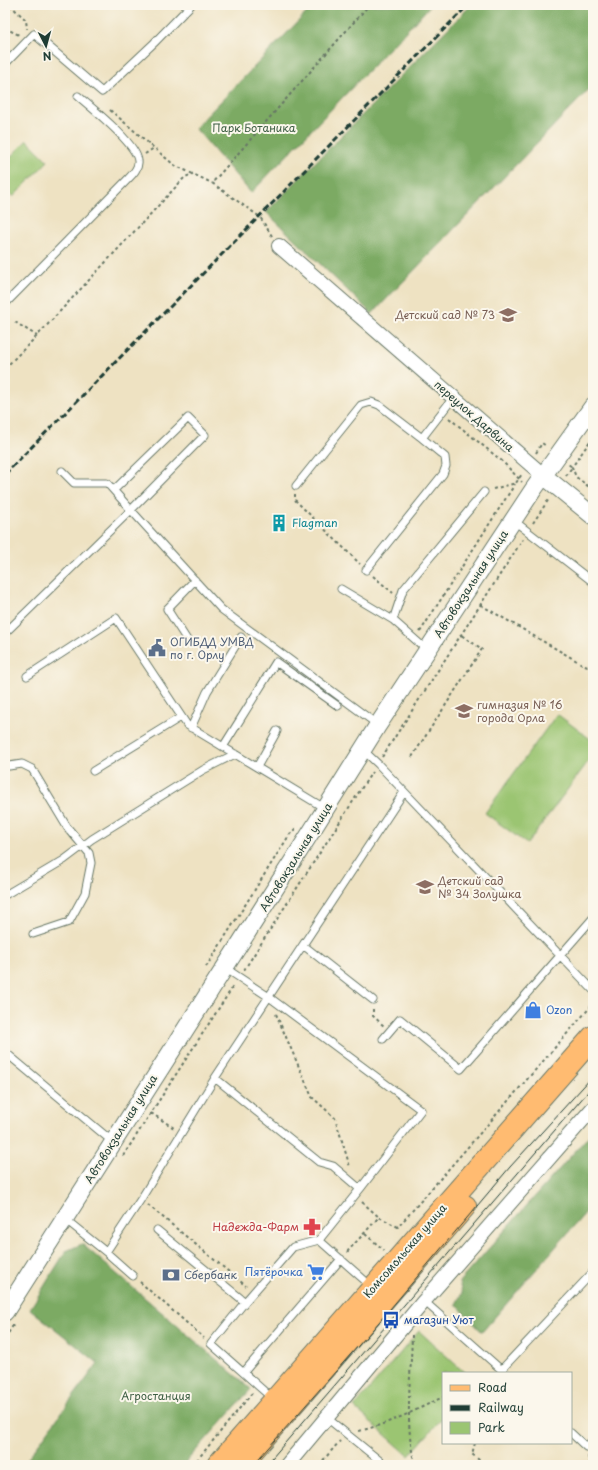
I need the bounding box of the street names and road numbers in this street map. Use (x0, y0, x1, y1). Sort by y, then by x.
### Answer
street label: переулок Дарвина (431, 376, 518, 455)
street label: Автовокзальная улица (429, 526, 512, 641)
street label: Автовокзальная улица (255, 799, 336, 915)
street label: Автовокзальная улица (80, 1071, 161, 1187)
street label: Комсомольская улица (359, 1200, 450, 1301)

